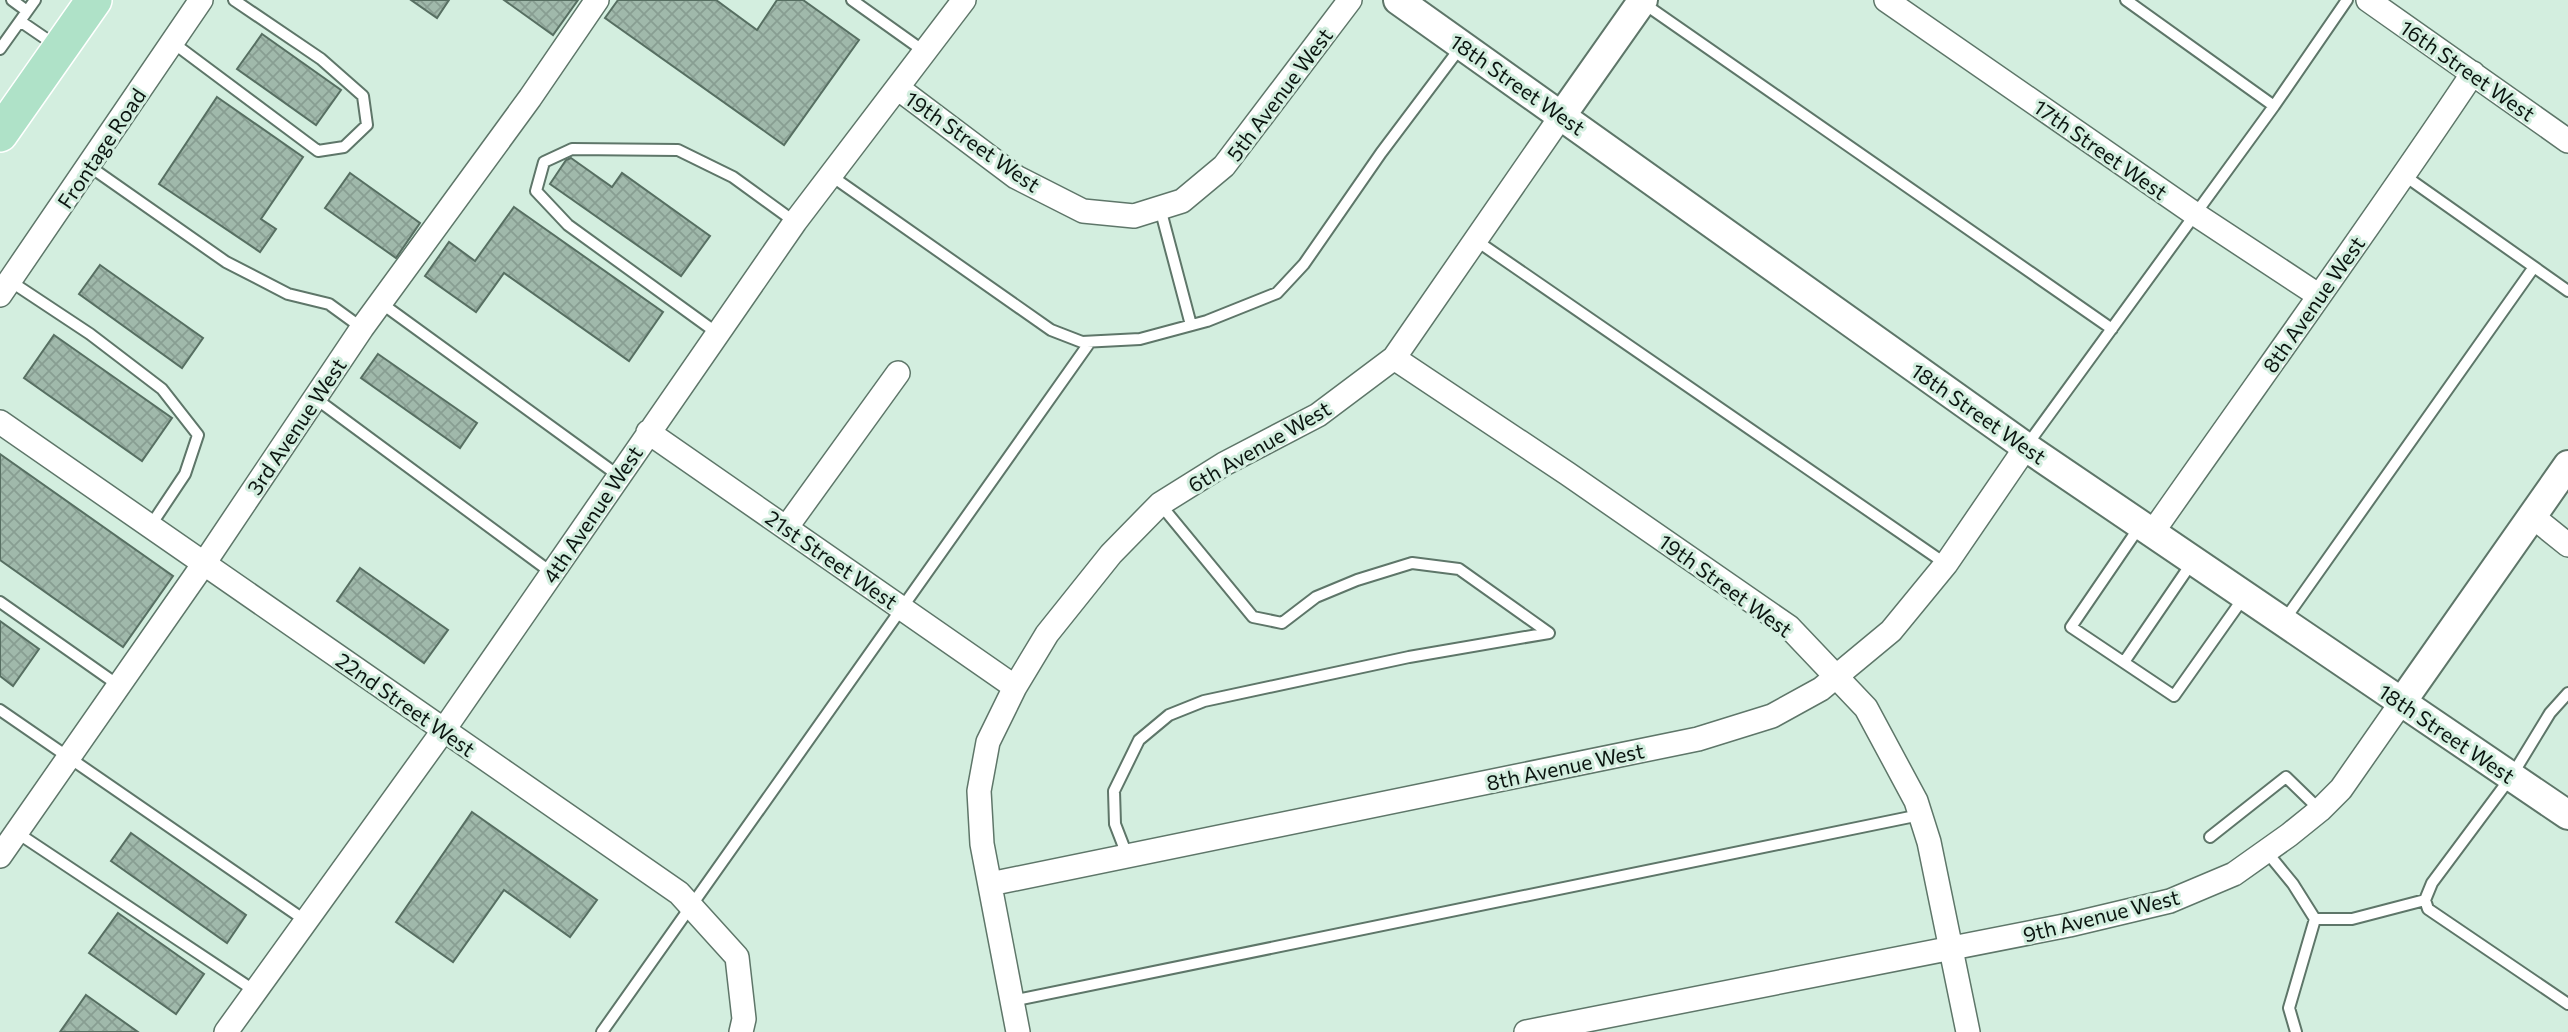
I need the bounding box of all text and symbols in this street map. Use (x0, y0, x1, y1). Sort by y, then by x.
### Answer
street label: 16th Street West (2396, 14, 2540, 126)
street label: 5th Avenue West (1221, 23, 1337, 165)
street label: 18th Street West (1446, 28, 1590, 140)
street label: Frontage Road (52, 83, 150, 213)
street label: 19th Street West (901, 85, 1045, 197)
street label: 17th Street West (2029, 94, 2173, 204)
street label: 8th Avenue West (2257, 231, 2369, 377)
street label: 3rd Avenue West (241, 353, 351, 499)
street label: 18th Street West (1907, 357, 2051, 469)
street label: 6th Avenue West (1183, 395, 1335, 497)
street label: 4th Avenue West (537, 441, 647, 587)
street label: 21st Street West (761, 504, 903, 614)
street label: 19th Street West (1654, 528, 1798, 642)
street label: 22nd Street West (332, 647, 480, 761)
street label: 18th Street West (2374, 678, 2520, 788)
street label: 8th Avenue West (1484, 737, 1646, 795)
street label: 9th Avenue West (2020, 883, 2182, 947)

